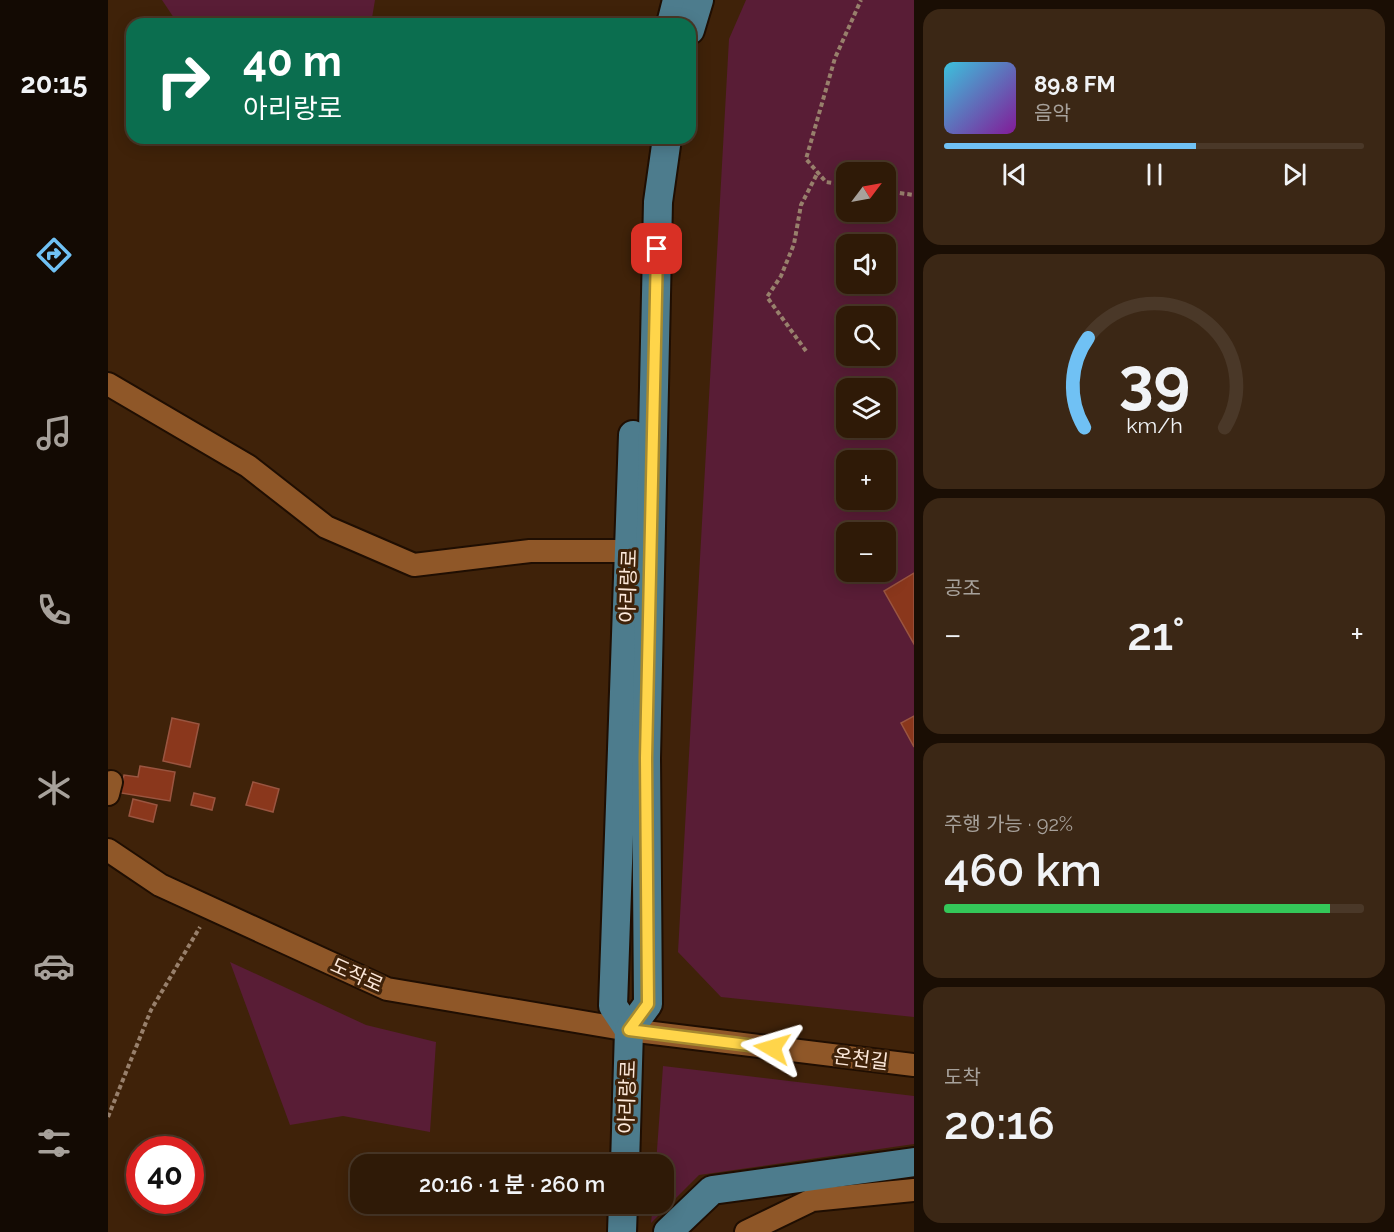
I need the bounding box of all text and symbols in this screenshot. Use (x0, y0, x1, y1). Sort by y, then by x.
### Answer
text: 40 m (243, 37, 342, 86)
icon: right (144, 42, 222, 120)
text: 20:15 (21, 68, 87, 99)
text: 89.8 FM (1034, 71, 1115, 97)
text: 아리랑로 (243, 93, 342, 124)
text: 음악 (1034, 101, 1071, 125)
icon: previous (998, 158, 1031, 191)
icon: pause (1138, 158, 1171, 191)
icon: next (1278, 158, 1311, 191)
north arrow (836, 162, 896, 222)
map controls (836, 162, 896, 582)
pin (631, 223, 682, 274)
icon: arrive (640, 232, 673, 265)
icon: directions (33, 234, 75, 276)
button: sound (836, 234, 896, 294)
button: search (836, 306, 896, 366)
text: 39 (1118, 344, 1190, 418)
button: layers (836, 378, 896, 438)
icon: music (33, 412, 75, 454)
text: km/h (1126, 414, 1182, 439)
button: + (836, 450, 896, 510)
button: − (836, 522, 896, 582)
street label: 아리랑로 (615, 549, 641, 623)
text: 공조 (944, 576, 981, 600)
icon: phone (33, 589, 75, 631)
text: 21° (1127, 608, 1185, 661)
text: − (944, 615, 962, 654)
text: + (1350, 615, 1364, 654)
icon: climate (33, 767, 75, 809)
text: 주행 가능 · 92% (944, 812, 1073, 836)
text: 460 km (944, 844, 1102, 897)
icon: car (33, 945, 75, 987)
street label: 도작로 (327, 953, 387, 997)
position arrow (740, 1016, 804, 1080)
street label: 온천길 (832, 1044, 890, 1074)
street label: 아리랑로 (614, 1060, 640, 1134)
text: 도착 (944, 1065, 981, 1089)
text: 20:16 (944, 1097, 1055, 1150)
icon: filters (33, 1122, 75, 1164)
speed limit sign: 40 (126, 1136, 204, 1214)
text: 20:16 · 1 분 · 260 m (419, 1171, 605, 1197)

